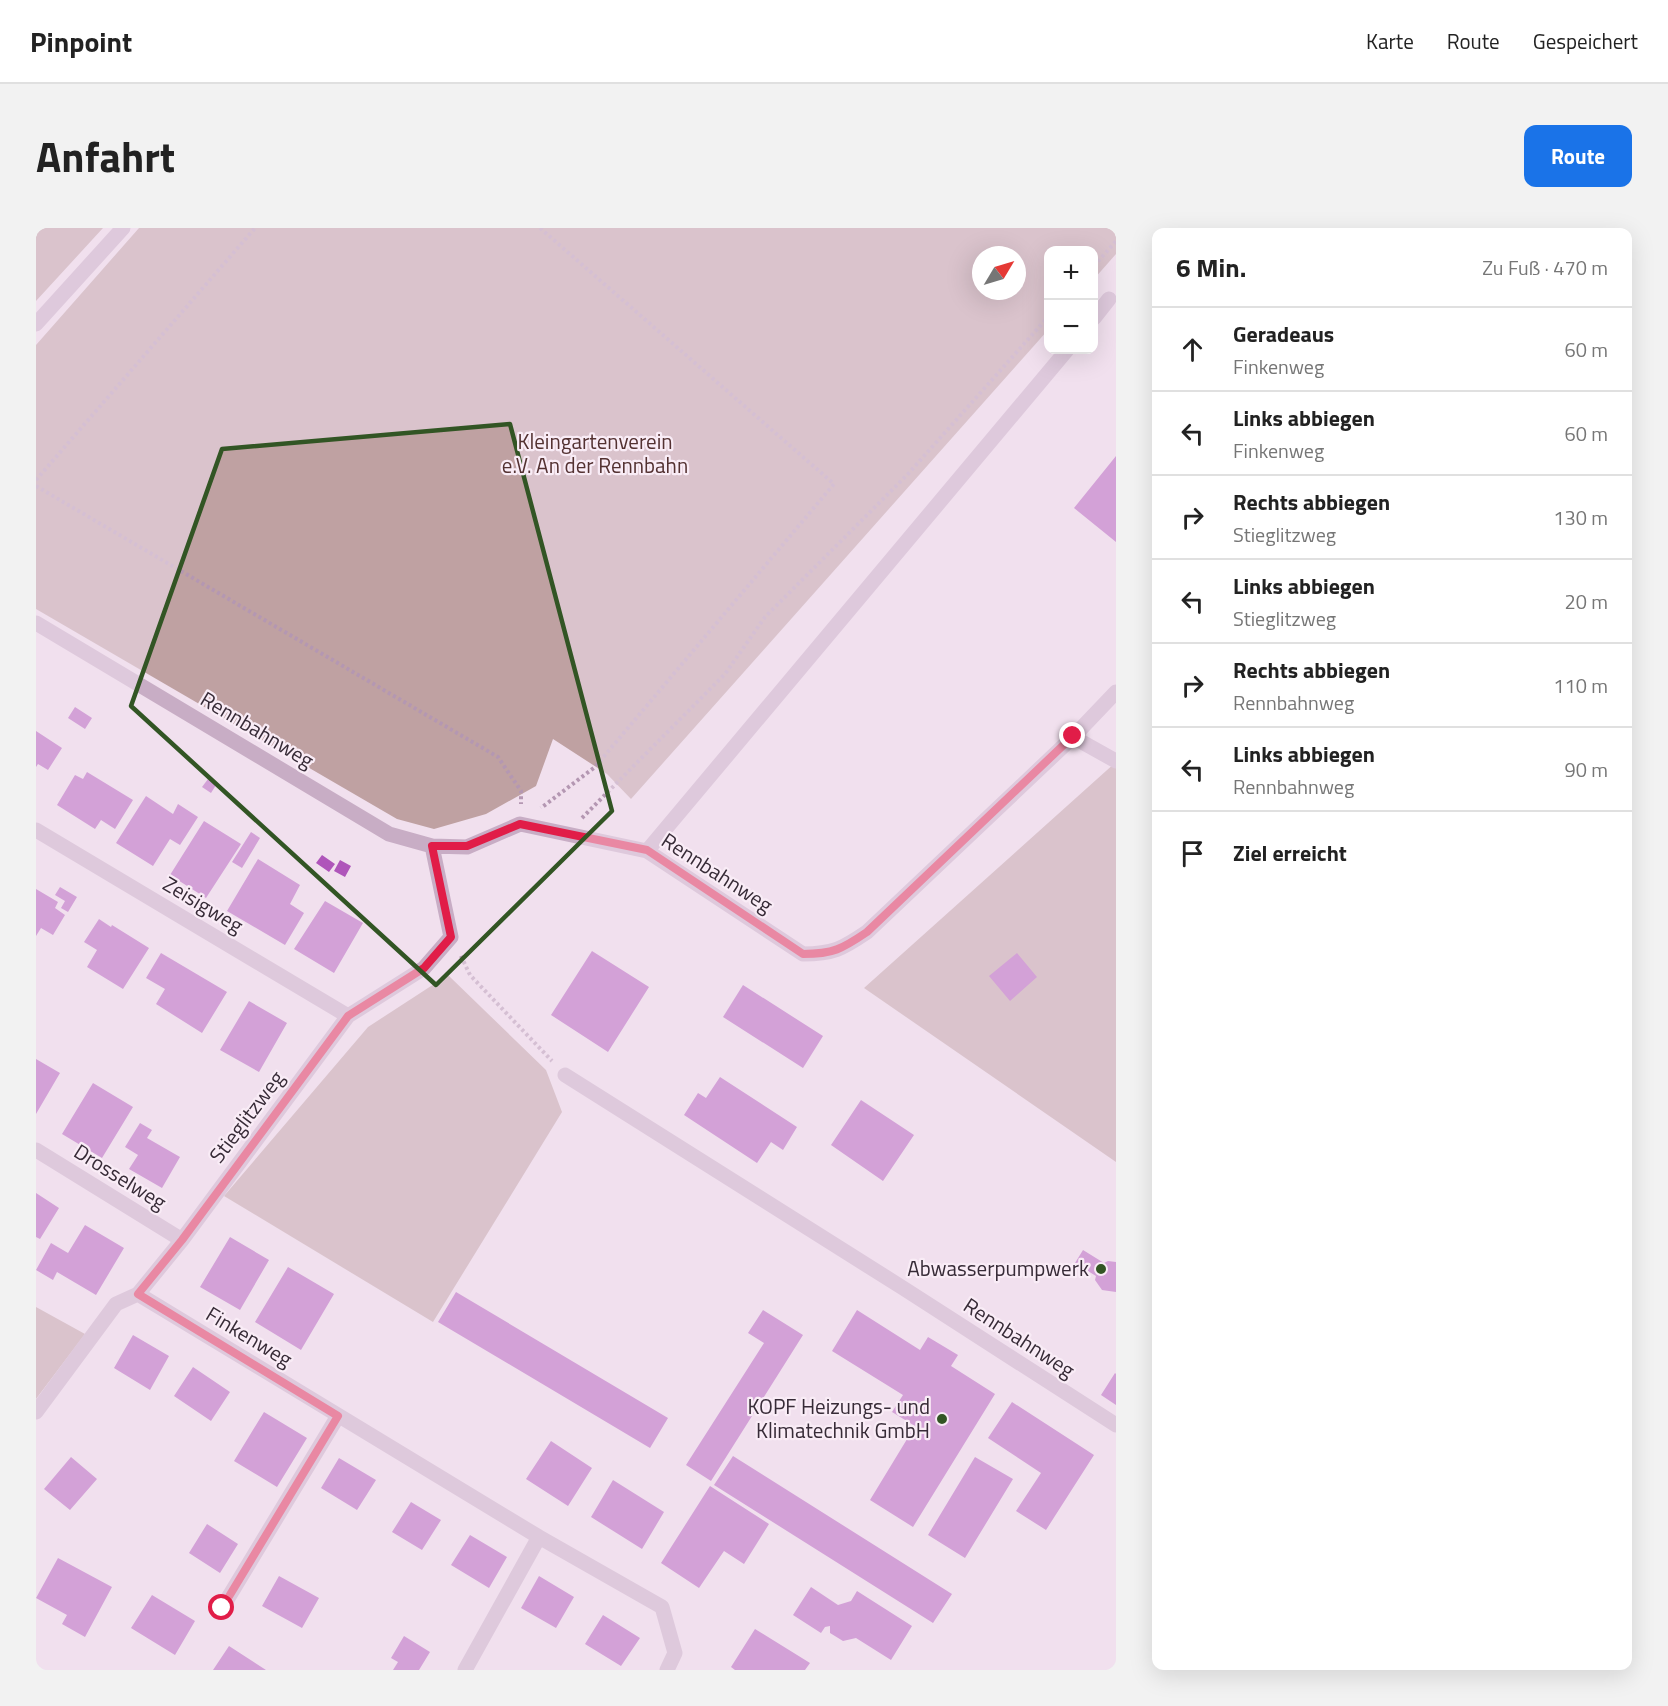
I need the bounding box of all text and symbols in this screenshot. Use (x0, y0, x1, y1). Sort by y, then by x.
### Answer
text: Pinpoint (30, 20, 132, 63)
text: Karte (1366, 25, 1414, 57)
text: Route (1447, 25, 1500, 57)
text: Gespeichert (1533, 25, 1638, 57)
text: Anfahrt (36, 124, 175, 188)
button: Route (1524, 125, 1632, 187)
north arrow (972, 246, 1026, 300)
map controls (1044, 246, 1098, 354)
button: + (1044, 246, 1098, 300)
text: 6 Min. (1176, 248, 1246, 287)
text: Zu Fuß · 470 m (1482, 252, 1608, 283)
button: − (1044, 300, 1098, 354)
text: Geradeaus (1233, 317, 1334, 351)
icon: ahead (1176, 333, 1209, 366)
text: 60 m (1564, 334, 1608, 365)
text: Finkenweg (1233, 351, 1324, 382)
text: Links abbiegen (1233, 401, 1375, 435)
icon: left (1176, 417, 1209, 450)
text: 60 m (1564, 418, 1608, 449)
park label: Kleingartenverein e.V. An der Rennbahn (502, 425, 688, 481)
text: Finkenweg (1233, 435, 1324, 466)
text: Rechts abbiegen (1233, 485, 1390, 519)
icon: right (1176, 501, 1209, 534)
text: 130 m (1553, 502, 1608, 533)
text: Stieglitzweg (1233, 519, 1336, 550)
text: Links abbiegen (1233, 569, 1375, 603)
icon: left (1176, 585, 1209, 618)
text: 20 m (1564, 586, 1608, 617)
text: Stieglitzweg (1233, 603, 1336, 634)
text: Rechts abbiegen (1233, 653, 1390, 687)
icon: right (1176, 669, 1209, 702)
text: 110 m (1553, 670, 1608, 701)
street label: Rennbahnweg (195, 683, 320, 776)
text: Rennbahnweg (1233, 687, 1354, 718)
route end (1059, 722, 1085, 748)
text: Links abbiegen (1233, 737, 1375, 771)
icon: left (1176, 753, 1209, 786)
text: 90 m (1564, 754, 1608, 785)
text: Rennbahnweg (1233, 771, 1354, 802)
street label: Rennbahnweg (655, 824, 780, 920)
text: Ziel erreicht (1233, 836, 1347, 870)
icon: arrive (1176, 837, 1209, 870)
street label: Zeisigweg (157, 868, 250, 941)
street label: Stieglitzweg (201, 1063, 292, 1169)
street label: Drosselweg (68, 1135, 173, 1217)
place label: Abwasserpumpwerk (907, 1252, 1089, 1284)
marker: Abwasserpumpwerk (1094, 1262, 1108, 1276)
street label: Rennbahnweg (957, 1289, 1082, 1385)
street label: Finkenweg (200, 1298, 299, 1375)
place label: KOPF Heizungs- und Klimatechnik GmbH (747, 1390, 930, 1446)
marker: KOPF Heizungs- und Klimatechnik GmbH (935, 1412, 949, 1426)
route start (208, 1594, 234, 1620)

